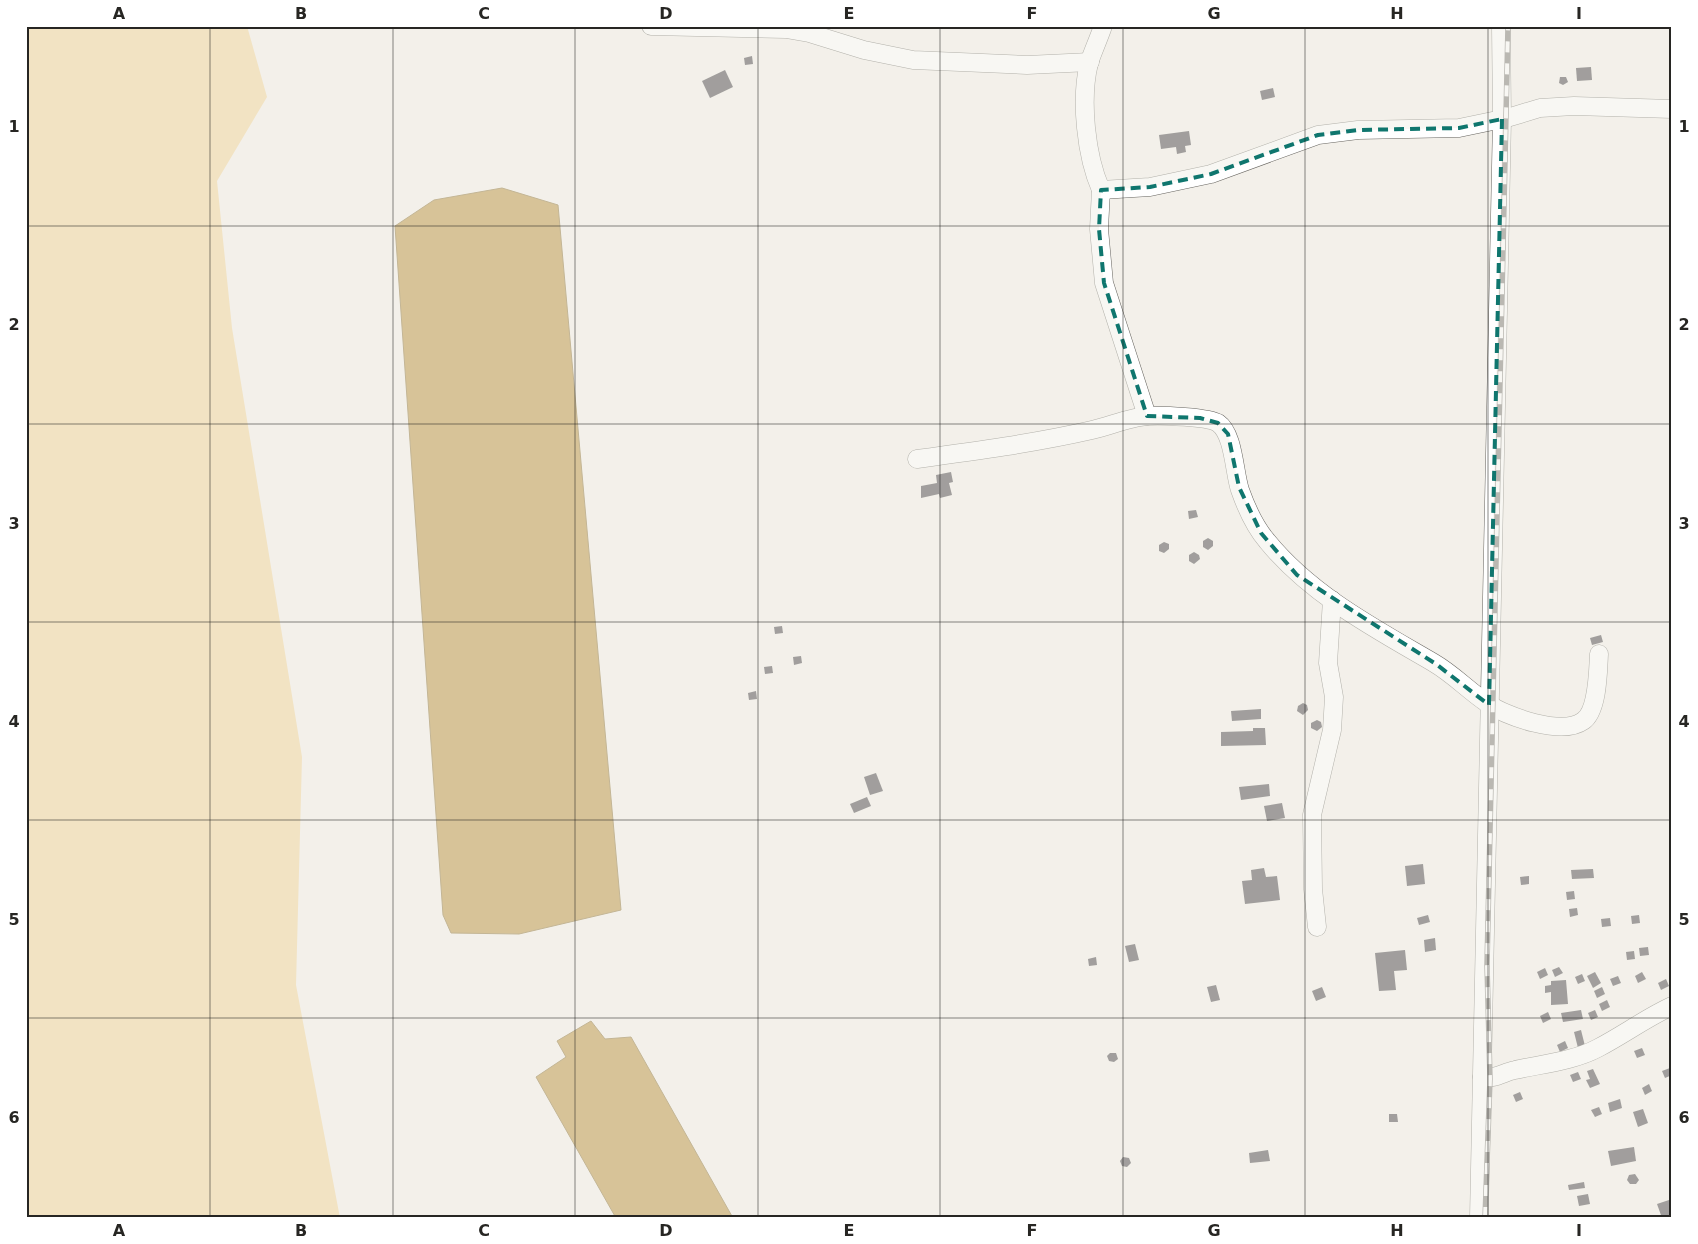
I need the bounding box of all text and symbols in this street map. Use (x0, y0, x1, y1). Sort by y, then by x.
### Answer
text: A (113, 4, 126, 23)
text: B (295, 4, 307, 23)
text: C (478, 4, 490, 23)
text: D (659, 4, 673, 23)
text: E (844, 4, 854, 23)
text: F (1027, 4, 1037, 23)
text: G (1207, 4, 1221, 23)
text: H (1390, 4, 1404, 23)
text: I (1576, 4, 1582, 23)
text: 1 (8, 117, 20, 136)
text: 1 (1678, 117, 1690, 136)
text: 2 (8, 315, 20, 334)
text: 2 (1678, 315, 1690, 334)
text: 3 (8, 514, 20, 533)
text: 3 (1678, 514, 1690, 533)
text: 4 (8, 712, 20, 731)
text: 4 (1678, 712, 1690, 731)
text: 5 (8, 910, 20, 929)
text: 5 (1678, 910, 1690, 929)
text: 6 (8, 1108, 20, 1127)
text: 6 (1678, 1108, 1690, 1127)
text: A (113, 1221, 126, 1240)
text: B (295, 1221, 307, 1240)
text: C (478, 1221, 490, 1240)
text: D (659, 1221, 673, 1240)
text: E (844, 1221, 854, 1240)
text: F (1027, 1221, 1037, 1240)
text: G (1207, 1221, 1221, 1240)
text: H (1390, 1221, 1404, 1240)
text: I (1576, 1221, 1582, 1240)

